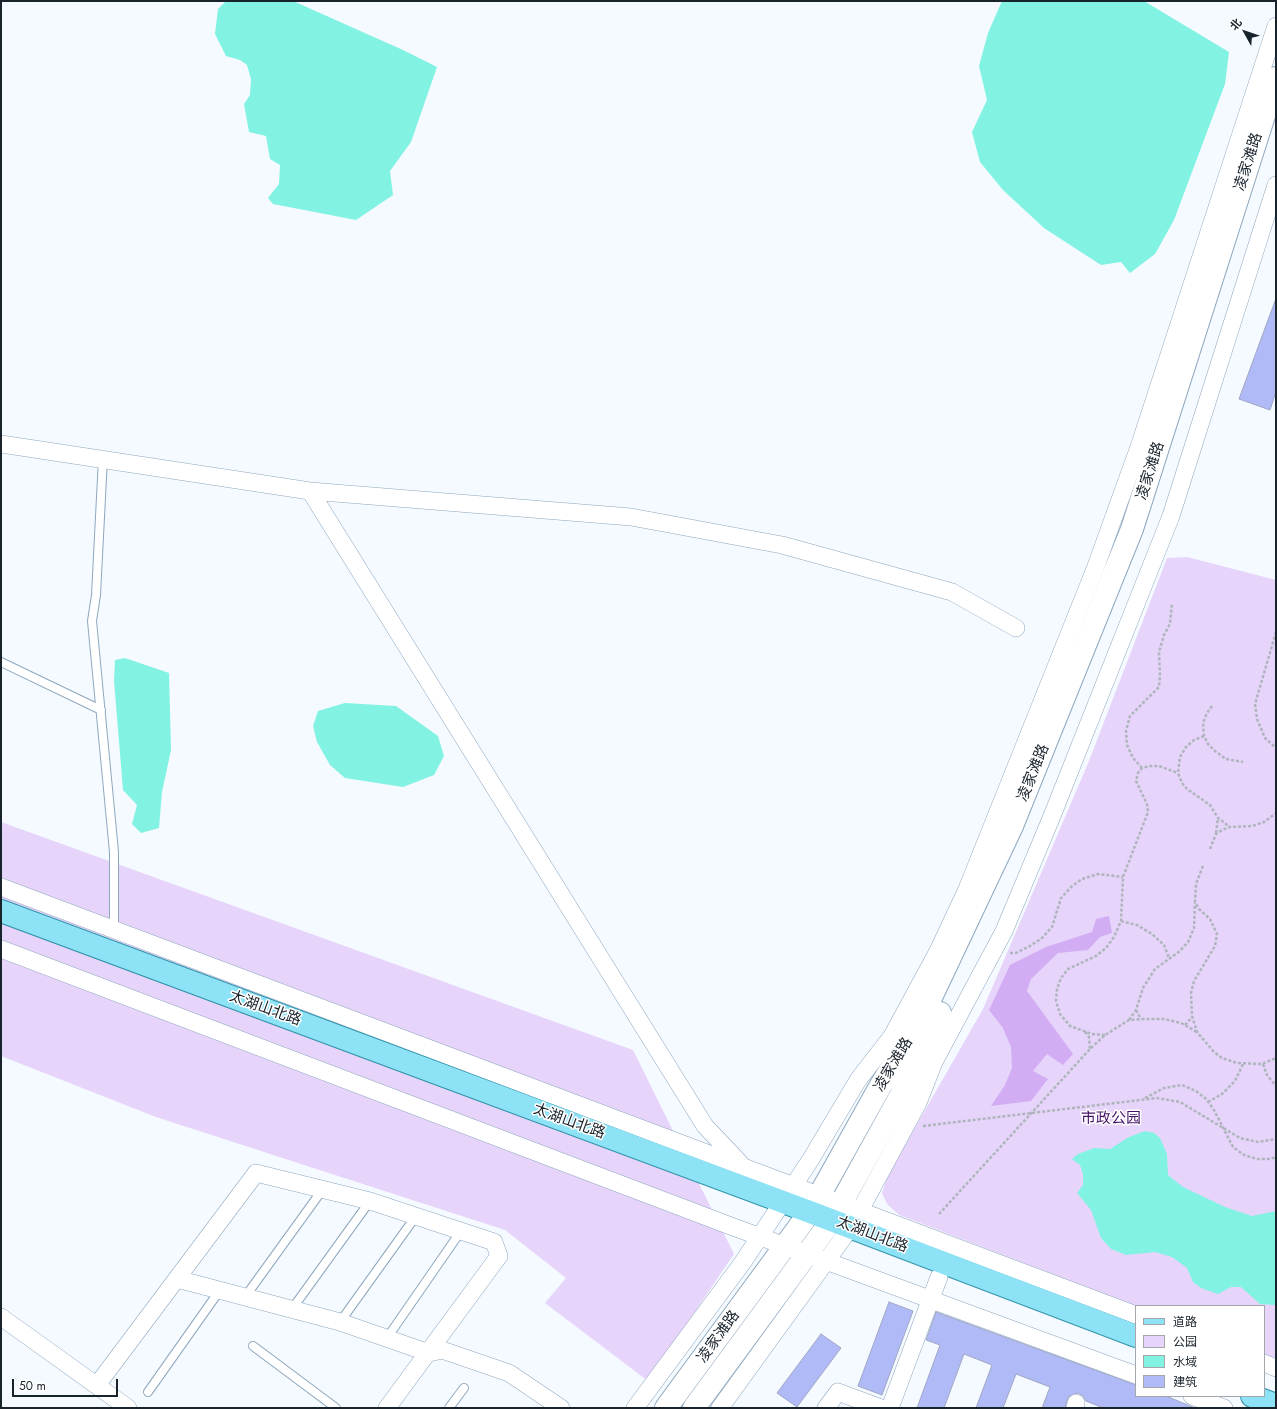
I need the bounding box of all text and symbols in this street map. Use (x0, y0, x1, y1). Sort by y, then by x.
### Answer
north arrow (1225, 12, 1265, 52)
text: 北 (1226, 15, 1245, 34)
street label: 凌家滩路 (1231, 131, 1267, 193)
street label: 凌家滩路 (1133, 440, 1169, 502)
street label: 凌家滩路 (1014, 742, 1054, 804)
street label: 太湖山北路 (227, 988, 303, 1030)
street label: 凌家滩路 (871, 1035, 917, 1095)
street label: 太湖山北路 (531, 1101, 607, 1143)
park label: 市政公园 (1081, 1110, 1141, 1128)
street label: 太湖山北路 (834, 1213, 910, 1257)
legend (1135, 1305, 1265, 1397)
street label: 凌家滩路 (694, 1307, 744, 1367)
text: 道路 (1173, 1313, 1197, 1331)
text: 公园 (1173, 1333, 1197, 1351)
text: 水域 (1173, 1353, 1197, 1371)
scale bar (14, 1371, 120, 1397)
text: 建筑 (1173, 1373, 1197, 1391)
text: 50 m (19, 1377, 46, 1395)

